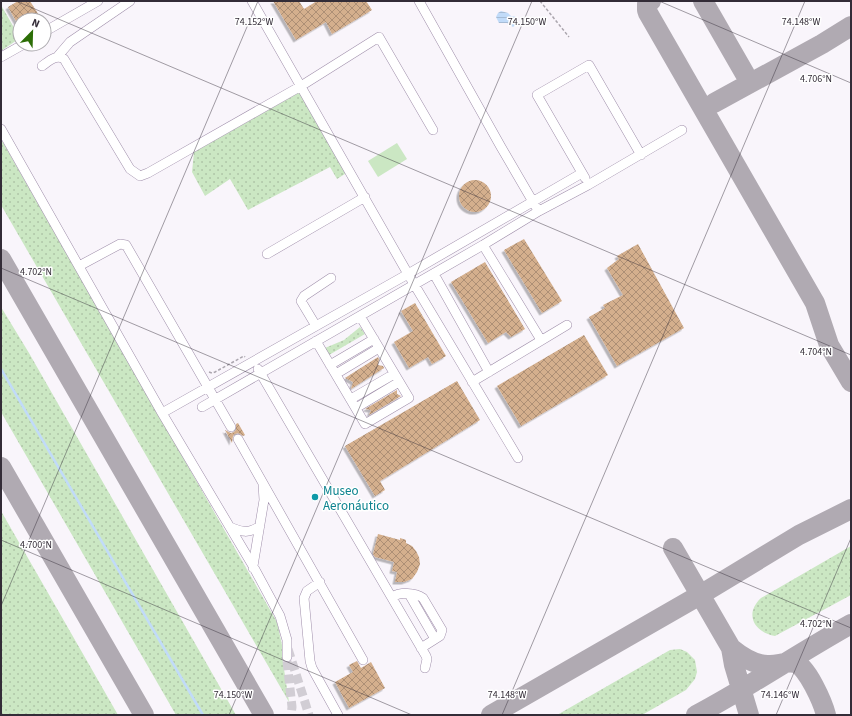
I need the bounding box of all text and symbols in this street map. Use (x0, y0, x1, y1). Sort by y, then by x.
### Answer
north arrow (12, 12, 52, 52)
text: N (29, 15, 42, 32)
text: 74.152°W (235, 15, 273, 29)
text: 74.150°W (508, 15, 546, 29)
text: 74.148°W (782, 15, 820, 29)
text: 4.706°N (800, 72, 832, 86)
text: 4.702°N (20, 265, 52, 279)
text: 4.704°N (800, 345, 832, 359)
place label: Museo Aeronáutico (323, 482, 389, 515)
marker: Museo Aeronáutico (310, 492, 320, 502)
text: 4.700°N (20, 538, 52, 552)
text: 4.702°N (800, 617, 832, 631)
text: 74.150°W (214, 688, 252, 702)
text: 74.148°W (488, 688, 526, 702)
text: 74.146°W (761, 688, 799, 702)

